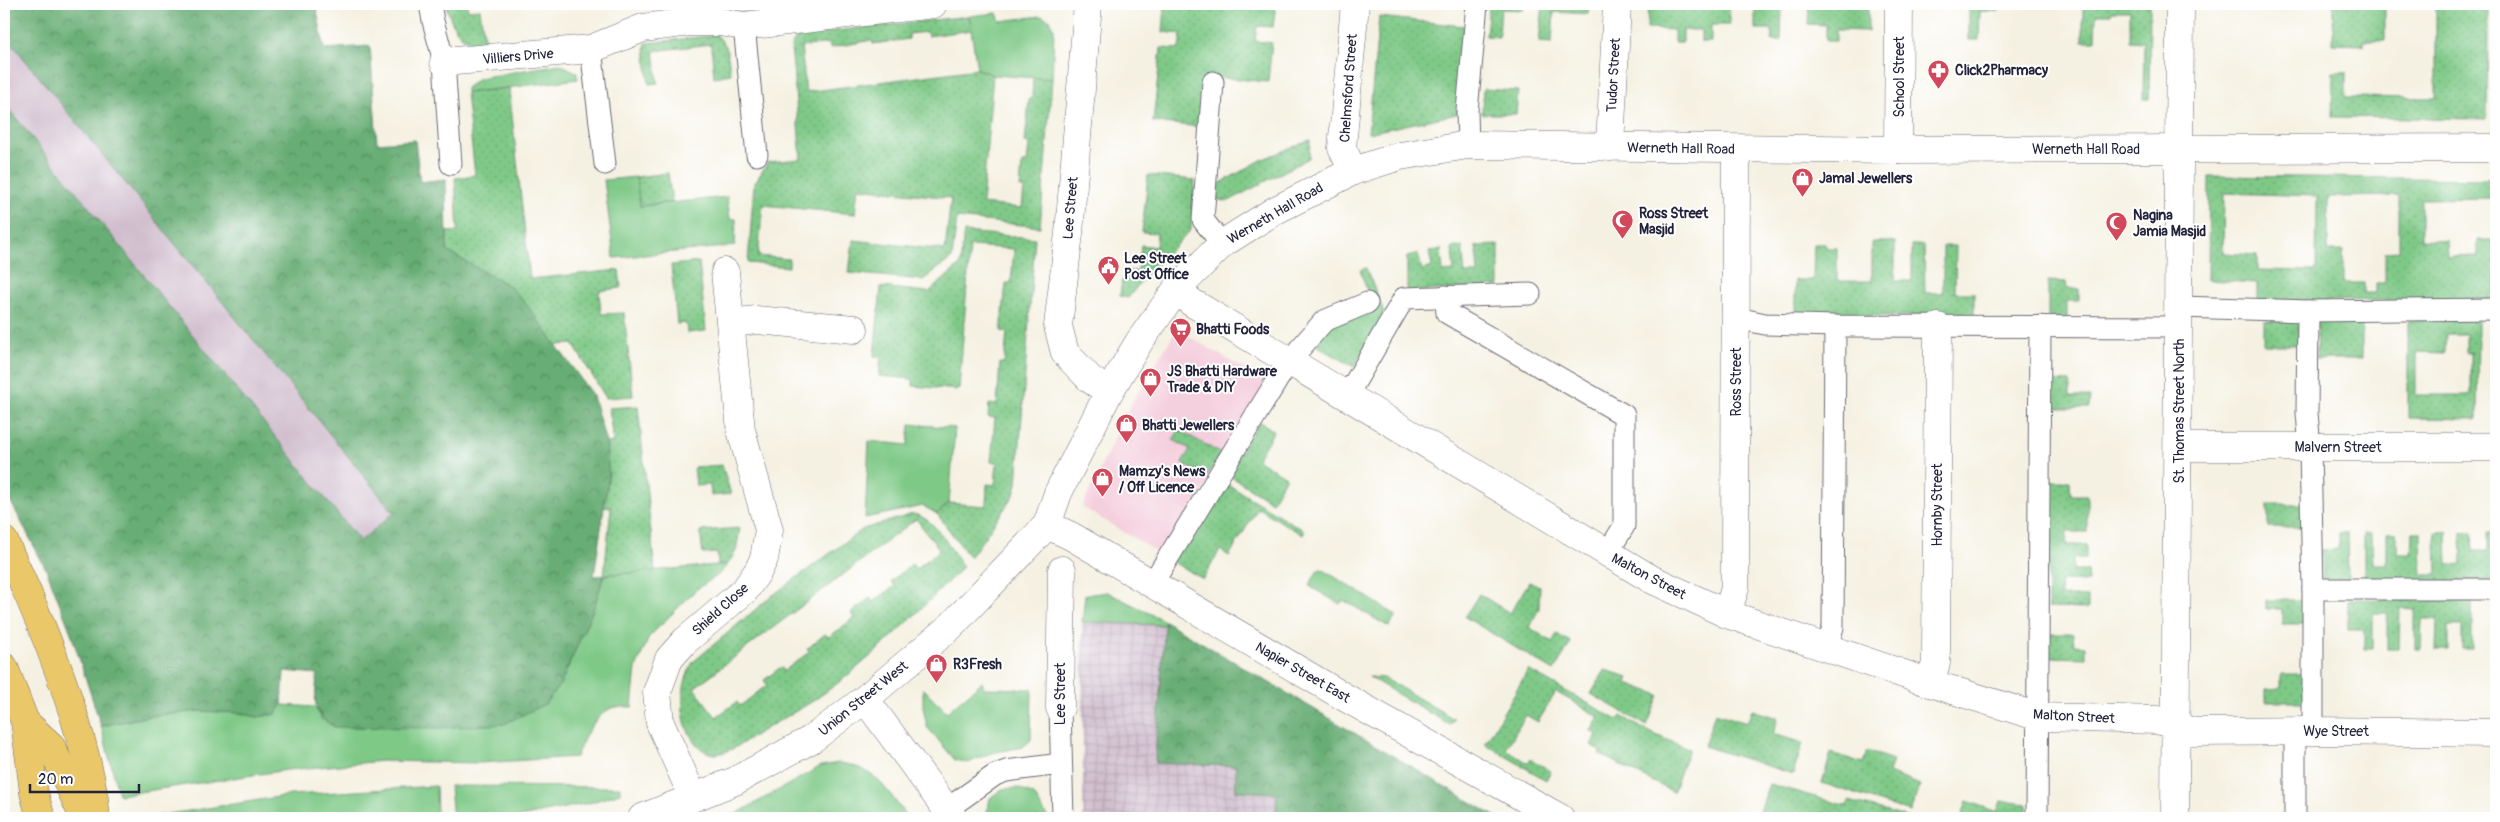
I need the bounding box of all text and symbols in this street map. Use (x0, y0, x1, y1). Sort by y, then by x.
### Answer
street label: Chelmsford Street (1336, 33, 1361, 143)
street label: School Street (1891, 36, 1908, 118)
street label: Tudor Street (1603, 37, 1624, 113)
street label: Villiers Drive (482, 45, 554, 68)
pharmacy icon: Click2Pharmacy (1927, 58, 1951, 89)
place label: Click2Pharmacy (1955, 62, 2048, 79)
street label: Werneth Hall Road (1627, 139, 1735, 158)
street label: Werneth Hall Road (2032, 141, 2140, 158)
shop icon: Jamal Jewellers (1791, 166, 1815, 197)
place label: Jamal Jewellers (1819, 170, 1913, 187)
street label: Lee Street (1059, 176, 1082, 240)
street label: Werneth Hall Road (1224, 179, 1326, 248)
place label: Ross Street Masjid (1639, 205, 1709, 238)
place label: Nagina Jamia Masjid (2133, 207, 2206, 240)
mosque icon: Ross Street Masjid (1611, 209, 1635, 240)
mosque icon: Nagina Jamia Masjid (2105, 211, 2129, 242)
place label: Lee Street Post Office (1124, 250, 1190, 283)
public building icon: Lee Street Post Office (1096, 254, 1120, 285)
supermarket icon: Bhatti Foods (1168, 317, 1192, 348)
place label: Bhatti Foods (1196, 321, 1270, 338)
street label: St. Thomas Street North (2171, 339, 2188, 483)
street label: Ross Street (1728, 347, 1745, 417)
place label: JS Bhatti Hardware Trade & DIY (1166, 363, 1278, 396)
shop icon: JS Bhatti Hardware Trade & DIY (1139, 367, 1163, 398)
shop icon: Bhatti Jewellers (1114, 413, 1138, 444)
place label: Bhatti Jewellers (1142, 417, 1235, 434)
street label: Malvern Street (2294, 439, 2382, 456)
place label: Mamzy's News / Off Licence (1119, 463, 1206, 496)
street label: Hornby Street (1929, 463, 1946, 547)
shop icon: Mamzy's News / Off Licence (1091, 467, 1115, 498)
street label: Malton Street (1609, 550, 1689, 603)
street label: Shield Close (689, 580, 752, 639)
street label: Napier Street East (1252, 638, 1354, 707)
shop icon: R3Fresh (925, 652, 949, 683)
place label: R3Fresh (953, 656, 1002, 673)
street label: Union Street West (815, 657, 912, 740)
street label: Lee Street (1052, 662, 1069, 725)
street label: Malton Street (2033, 706, 2116, 727)
street label: Wye Street (2303, 723, 2369, 740)
scale bar (30, 762, 139, 794)
text: 20 m (38, 770, 73, 789)

